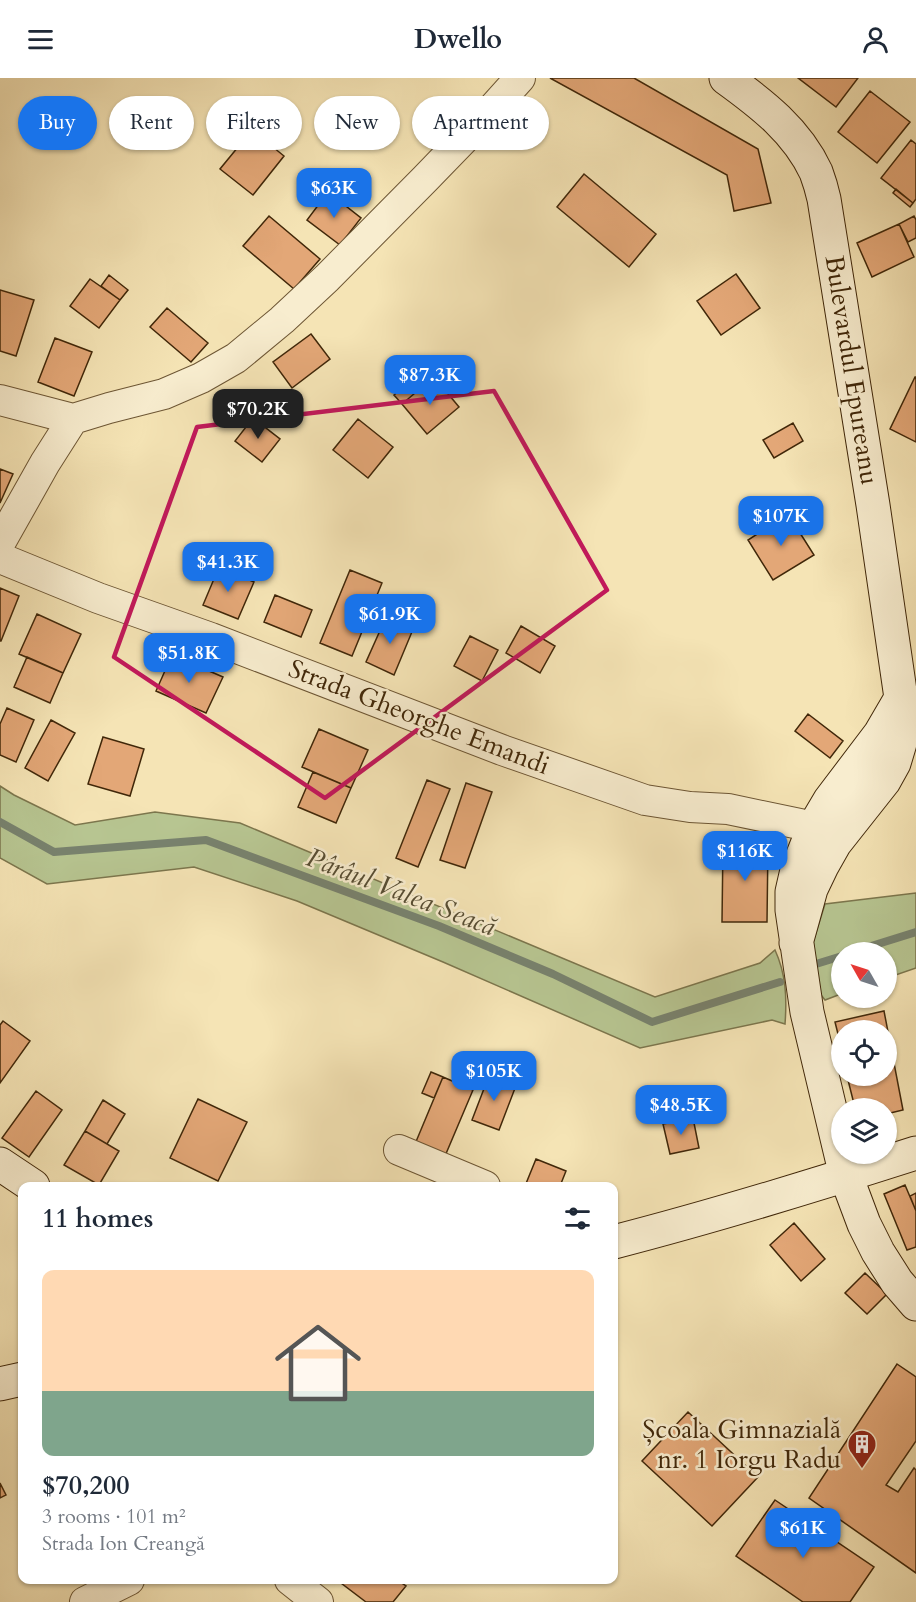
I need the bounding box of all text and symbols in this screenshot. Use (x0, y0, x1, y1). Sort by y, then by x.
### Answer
text: Dwello (414, 21, 502, 58)
icon: menu (24, 23, 57, 56)
icon: person (859, 23, 892, 56)
chip: Buy (18, 96, 97, 150)
chip: Rent (109, 96, 194, 150)
chip: Filters (206, 96, 302, 150)
chip: New (314, 96, 400, 150)
chip: Apartment (412, 96, 549, 150)
pin: $63K (298, 168, 370, 219)
text: $63K (311, 174, 357, 201)
street label: Bulevardul Epureanu (817, 253, 887, 487)
pin: $87.3K (381, 355, 479, 406)
text: $87.3K (399, 361, 461, 388)
pin: $70.2K (209, 389, 307, 440)
text: $70.2K (227, 395, 289, 422)
pin: $107K (739, 496, 823, 547)
text: $107K (752, 502, 810, 529)
pin: $41.3K (179, 542, 277, 593)
text: $41.3K (197, 548, 259, 575)
pin: $61.9K (341, 594, 439, 645)
text: $61.9K (359, 600, 421, 627)
pin: $51.8K (140, 633, 238, 684)
text: $51.8K (158, 639, 220, 666)
street label: Strada Gheorghe Emandi (283, 651, 555, 783)
pin: $116K (703, 831, 787, 882)
text: $116K (716, 837, 774, 864)
water label: Pârâul Valea Seacă (301, 839, 502, 945)
north arrow (831, 942, 897, 1008)
map controls (831, 942, 897, 1164)
button: locate (831, 1020, 897, 1086)
pin: $105K (452, 1051, 536, 1102)
text: $105K (465, 1057, 523, 1084)
pin: $48.5K (632, 1085, 730, 1136)
text: $48.5K (650, 1091, 712, 1118)
button: layers (831, 1098, 897, 1164)
text: 11 homes (42, 1201, 153, 1236)
icon: filters (561, 1202, 594, 1235)
icon: home (264, 1309, 372, 1417)
place label: Școala Gimnazială nr. 1 Iorgu Radu (642, 1412, 841, 1477)
building icon: Școala Gimnazială nr. 1 Iorgu Radu (846, 1428, 878, 1470)
text: $70,200 (42, 1468, 130, 1503)
text: 3 rooms · 101 m² (42, 1503, 186, 1530)
pin: $61K (767, 1508, 839, 1559)
text: $61K (780, 1514, 826, 1541)
text: Strada Ion Creangă (42, 1530, 205, 1557)

